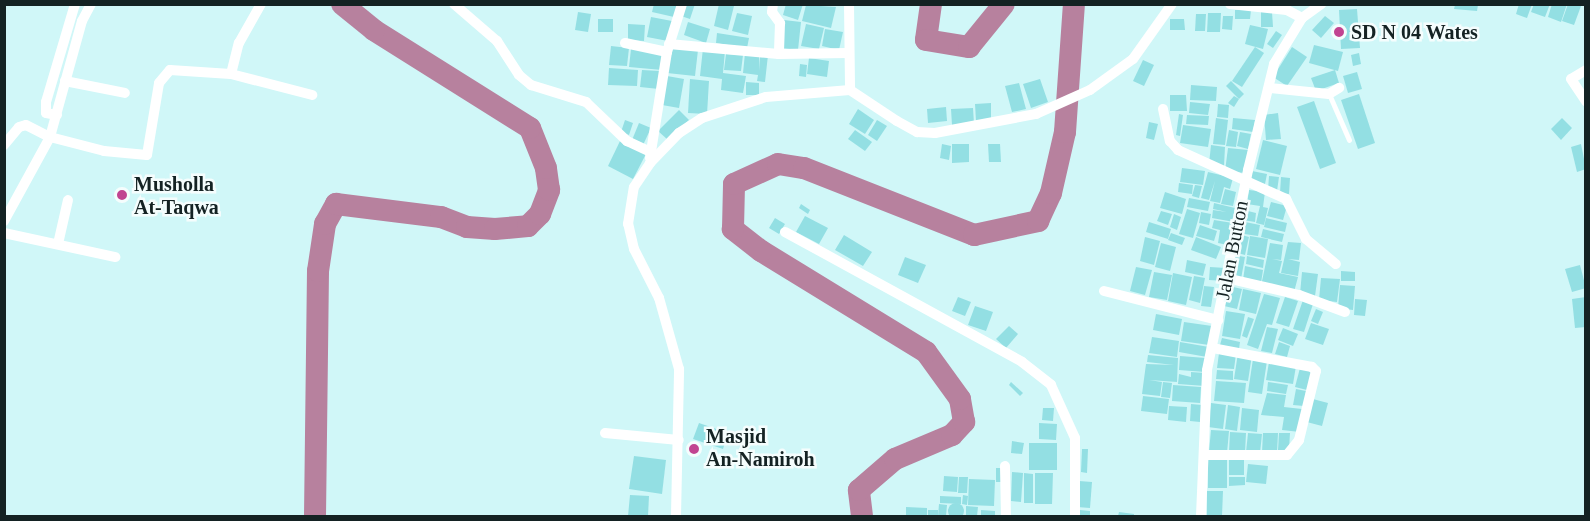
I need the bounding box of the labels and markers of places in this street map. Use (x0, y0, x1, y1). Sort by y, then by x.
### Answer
place label: SD N 04 Wates (1351, 20, 1478, 44)
marker: SD N 04 Wates (1332, 25, 1346, 39)
place label: Musholla At-Taqwa (134, 172, 219, 219)
marker: Musholla At-Taqwa (115, 188, 129, 202)
place label: Masjid An-Namiroh (706, 425, 815, 472)
marker: Masjid An-Namiroh (687, 442, 701, 456)

